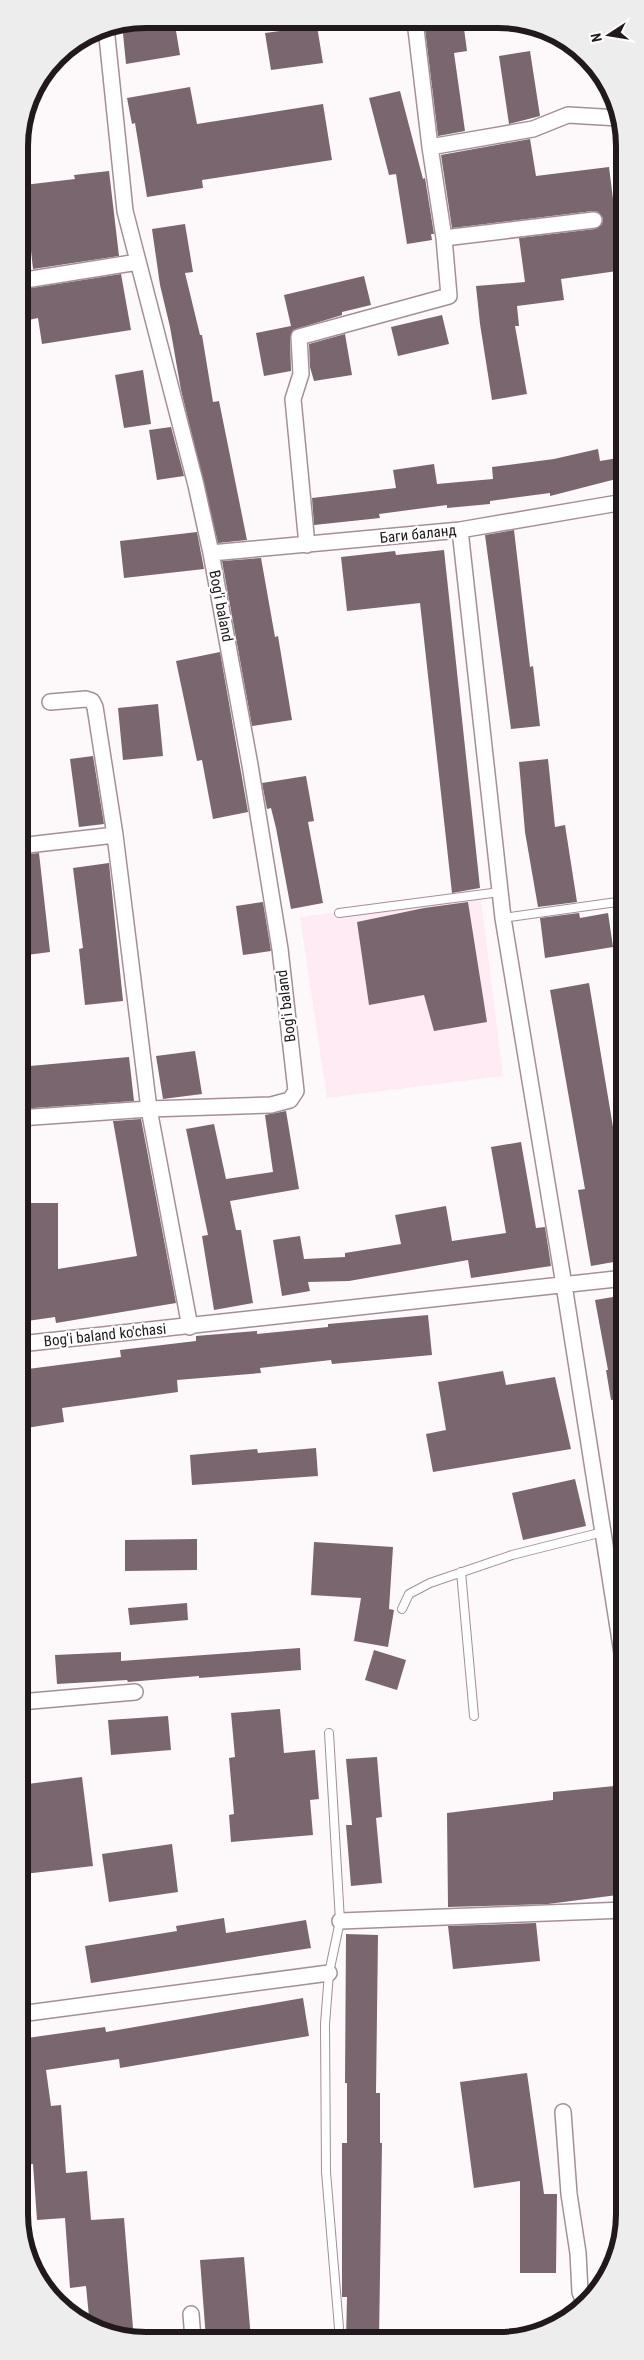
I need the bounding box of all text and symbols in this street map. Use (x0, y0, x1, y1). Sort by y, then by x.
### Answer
north arrow (584, 10, 634, 60)
text: N (588, 32, 605, 44)
street label: Баги баланд (379, 521, 457, 547)
street label: Bog'i baland (205, 569, 237, 643)
street label: Bog'i baland (273, 969, 299, 1043)
street label: Bog'i baland ko'chasi (43, 1320, 167, 1350)

